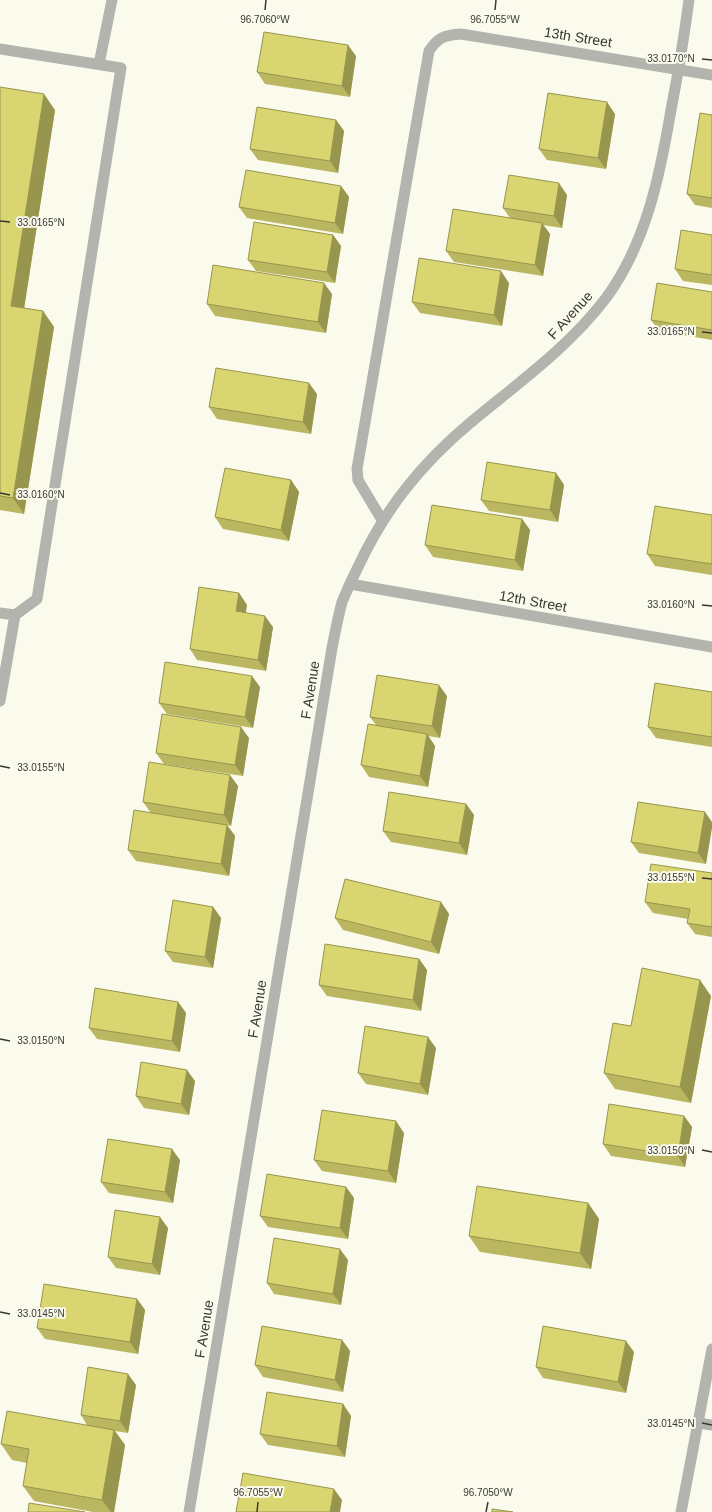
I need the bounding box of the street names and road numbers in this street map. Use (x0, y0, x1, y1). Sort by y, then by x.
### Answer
street label: 13th Street (543, 24, 613, 50)
street label: F Avenue (544, 288, 596, 342)
street label: 12th Street (498, 587, 568, 615)
street label: F Avenue (297, 659, 323, 720)
street label: F Avenue (244, 978, 270, 1039)
street label: F Avenue (191, 1298, 217, 1359)

